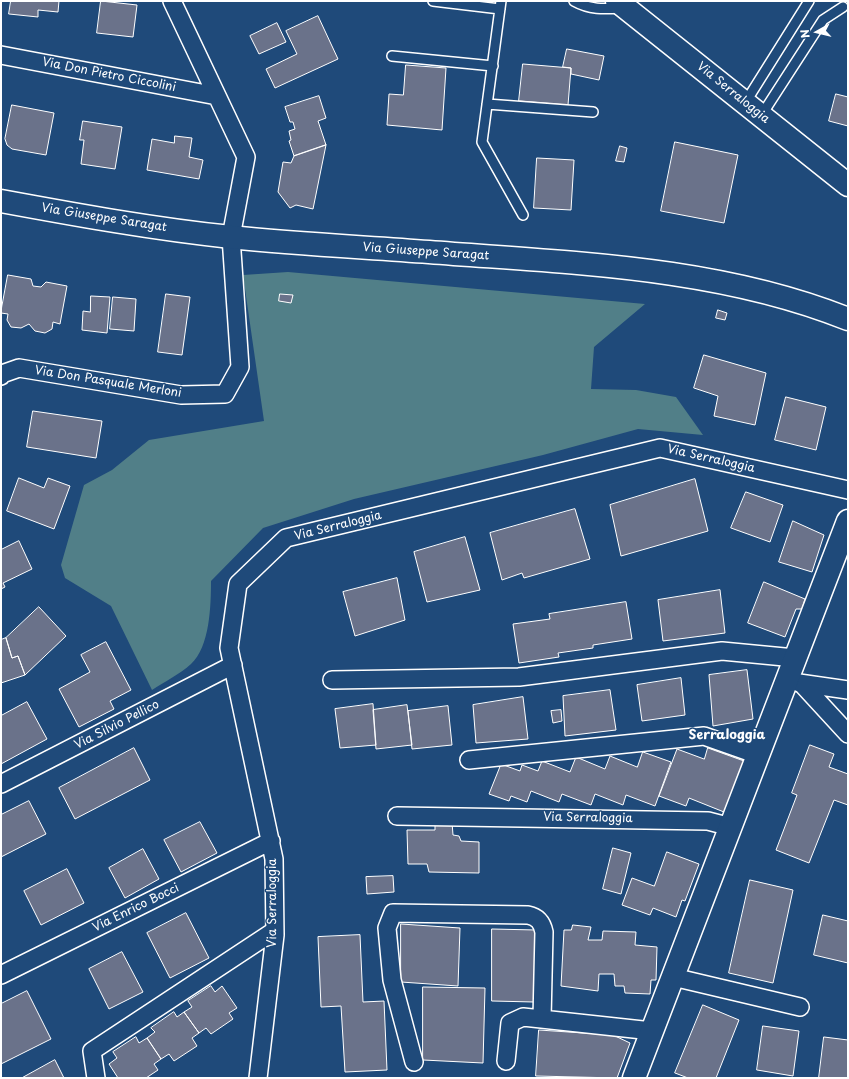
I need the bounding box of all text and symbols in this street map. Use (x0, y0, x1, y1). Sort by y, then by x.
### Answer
north arrow (797, 12, 837, 52)
text: N (796, 28, 814, 39)
street label: Via Don Pietro Ciccolini (41, 55, 177, 95)
street label: Via Serraloggia (694, 59, 772, 127)
street label: Via Giuseppe Saragat (40, 201, 168, 235)
street label: Via Giuseppe Saragat (362, 240, 490, 264)
street label: Via Don Pasquale Merloni (34, 363, 182, 401)
street label: Via Serraloggia (666, 442, 756, 476)
street label: Via Serraloggia (293, 508, 383, 544)
street label: Via Silvio Pellico (72, 697, 162, 753)
district label: Serraloggia (689, 727, 765, 743)
street label: Via Serraloggia (543, 810, 633, 826)
street label: Via Serraloggia (266, 858, 280, 948)
street label: Via Enrico Bocci (90, 881, 182, 935)

